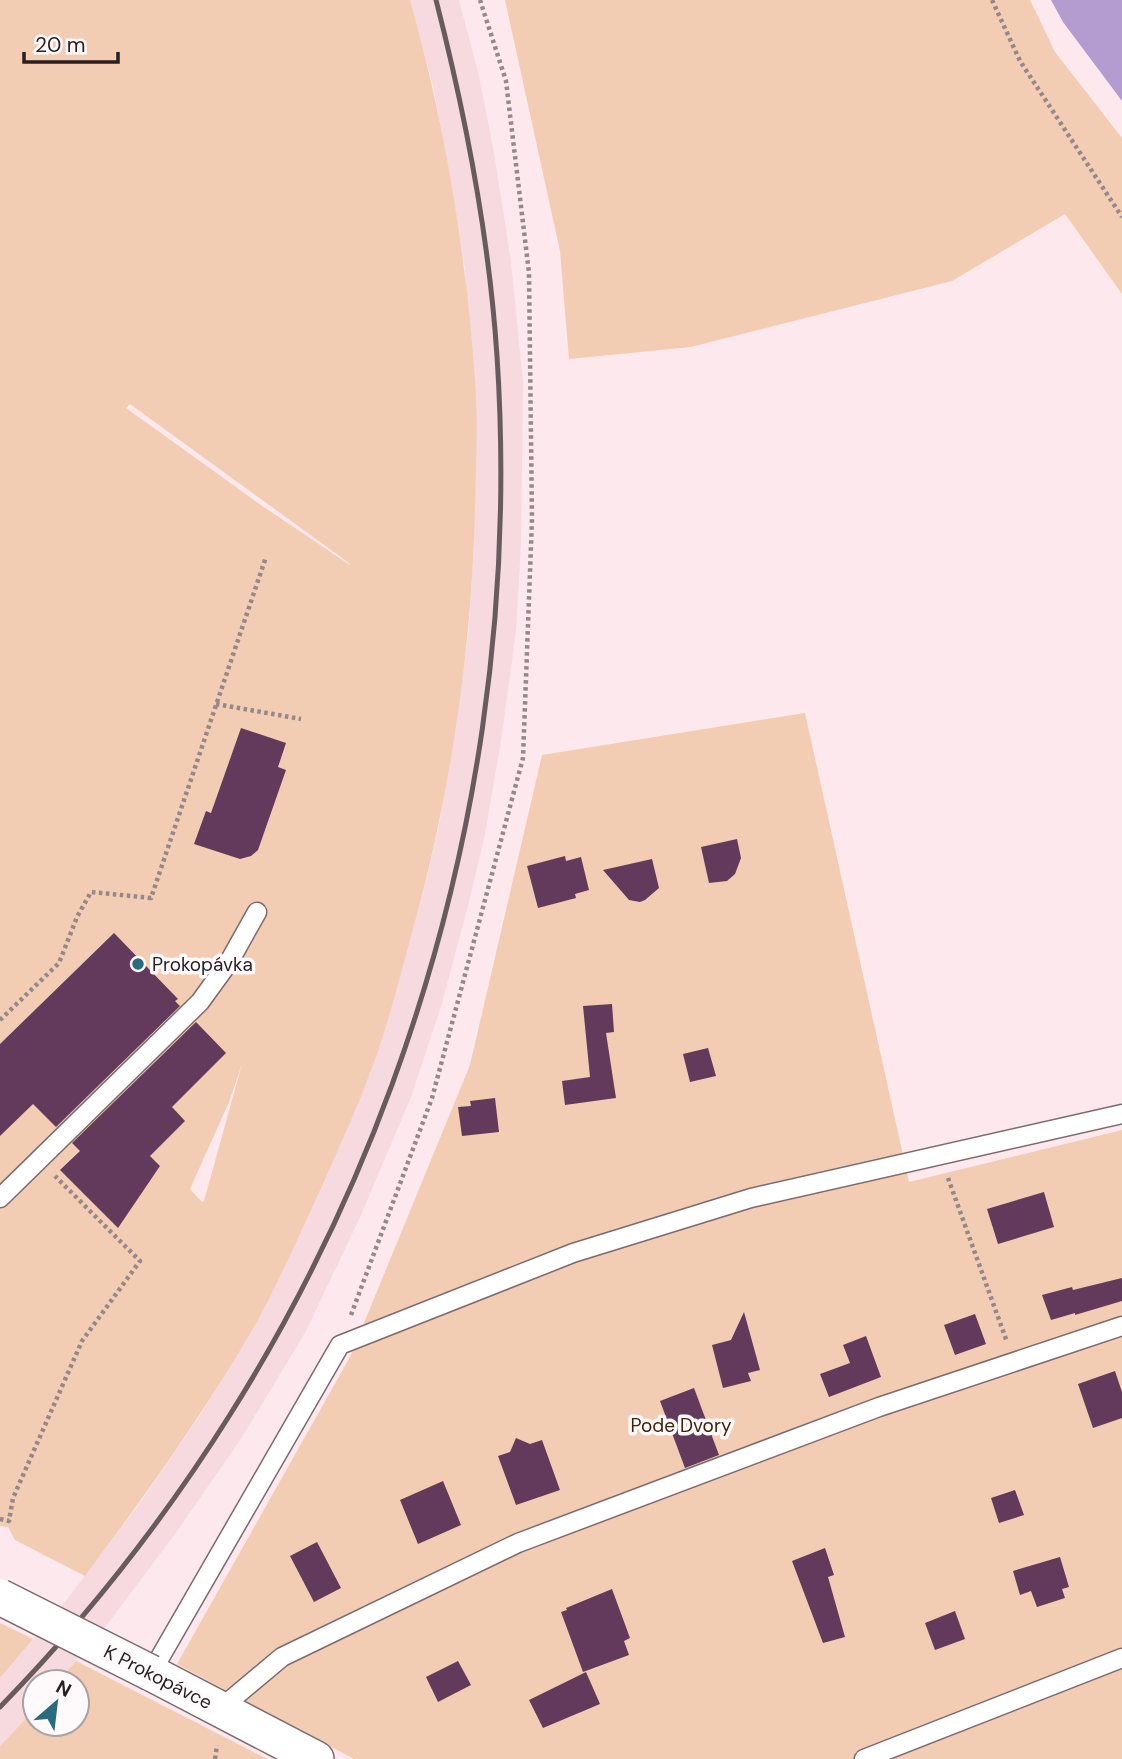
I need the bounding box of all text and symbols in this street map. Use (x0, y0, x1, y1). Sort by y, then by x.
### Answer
scale bar (24, 21, 119, 65)
text: 20 m (35, 31, 86, 59)
place label: Prokopávka (152, 952, 253, 977)
marker: Prokopávka (130, 956, 146, 972)
park label: Pode Dvory (631, 1413, 732, 1438)
street label: K Prokopávce (100, 1639, 216, 1715)
north arrow (21, 1668, 91, 1738)
text: N (52, 1674, 76, 1703)

